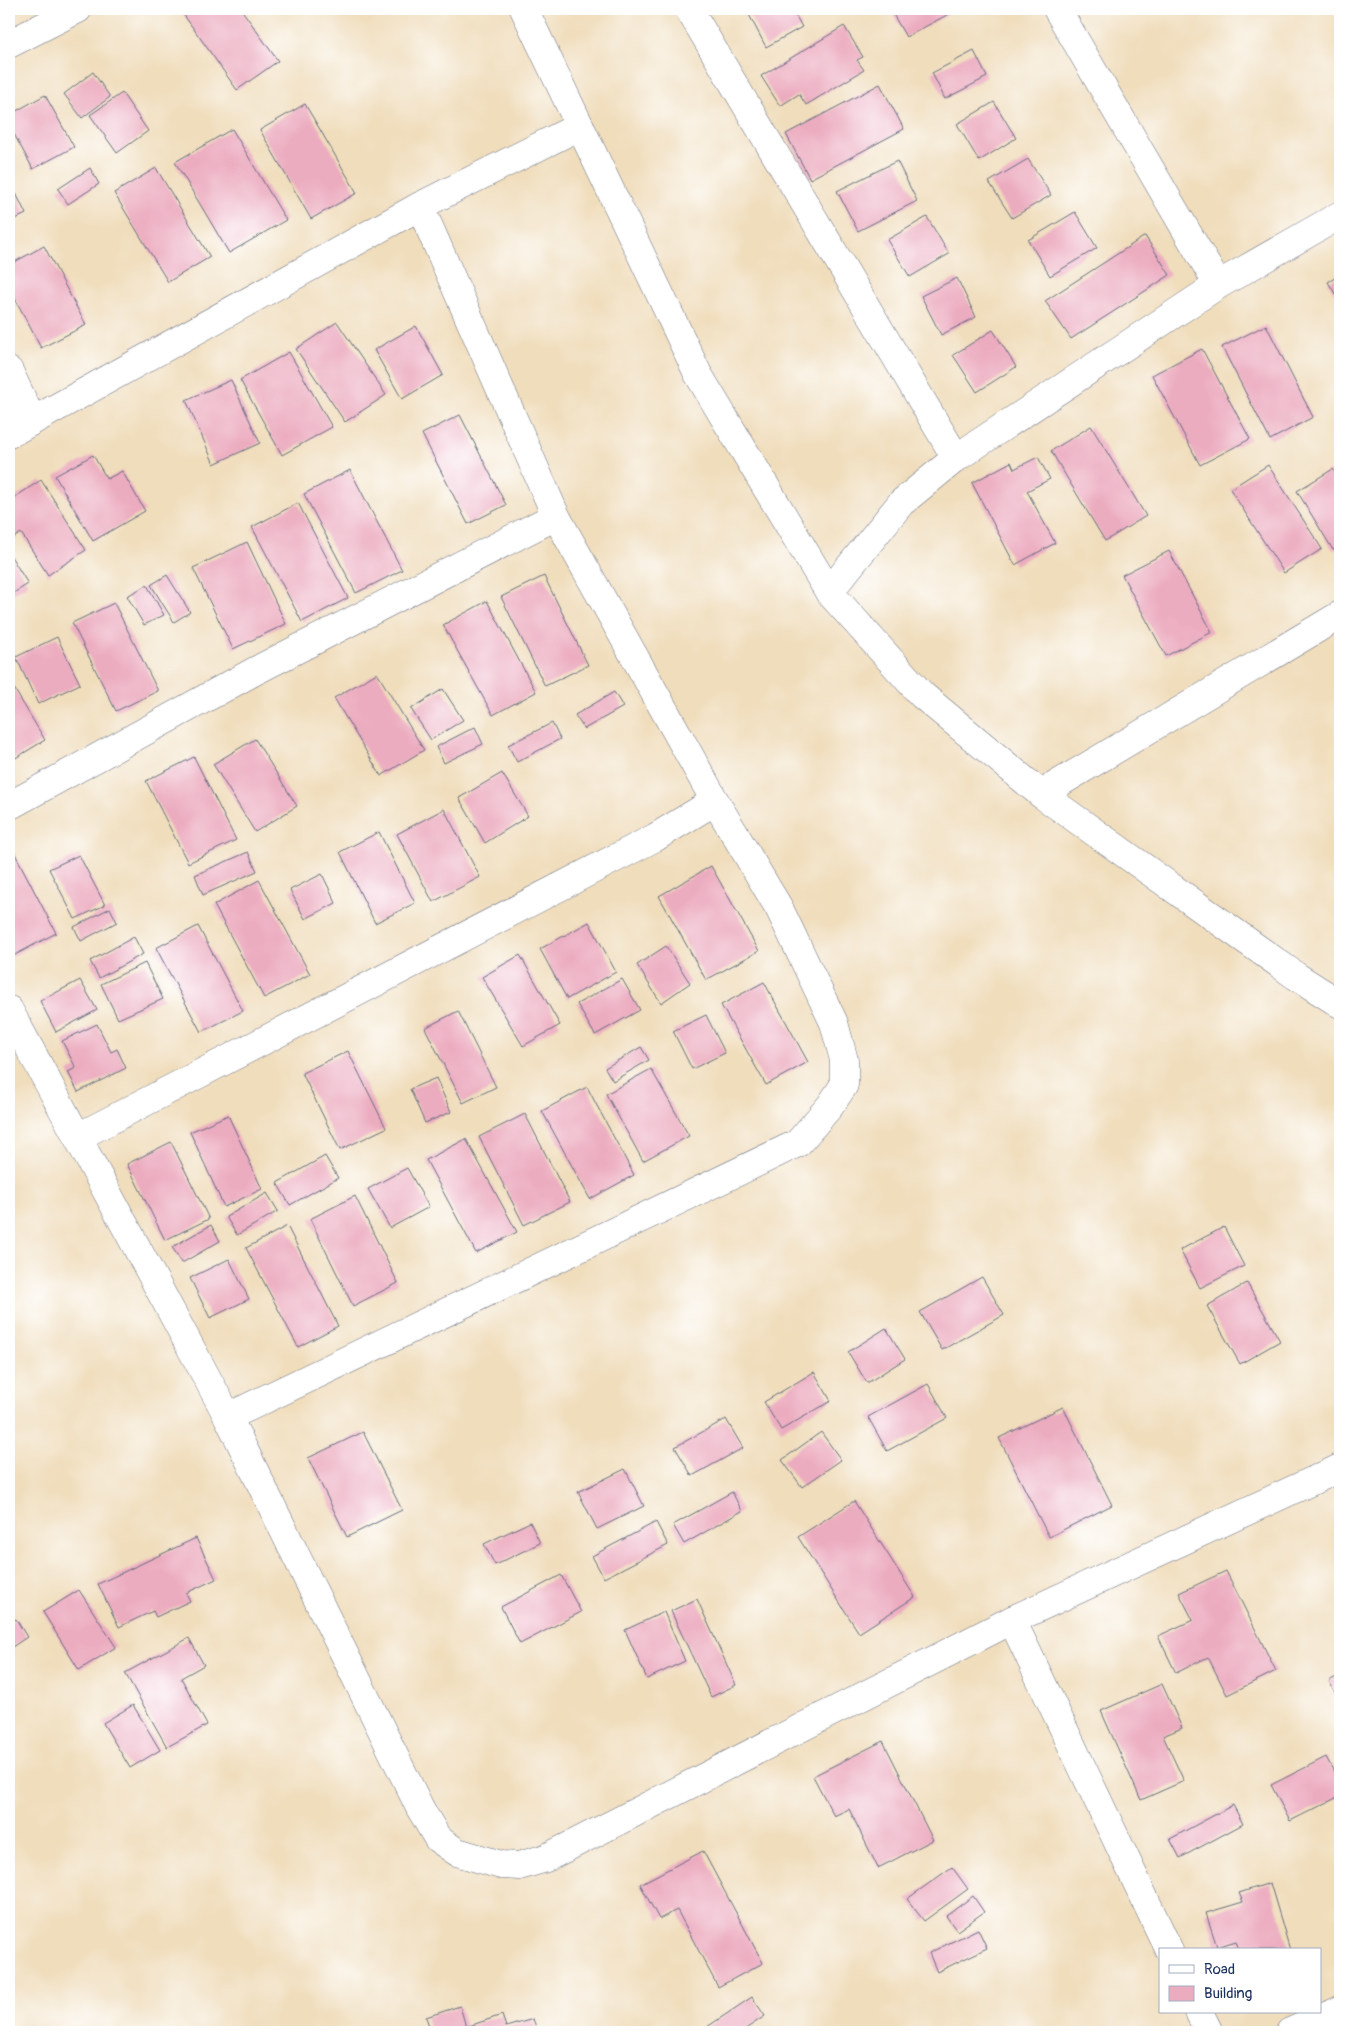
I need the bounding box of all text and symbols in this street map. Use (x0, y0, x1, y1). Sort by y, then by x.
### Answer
legend (1159, 1948, 1322, 2014)
text: Road (1204, 1960, 1235, 1979)
text: Building (1204, 1984, 1252, 2003)

